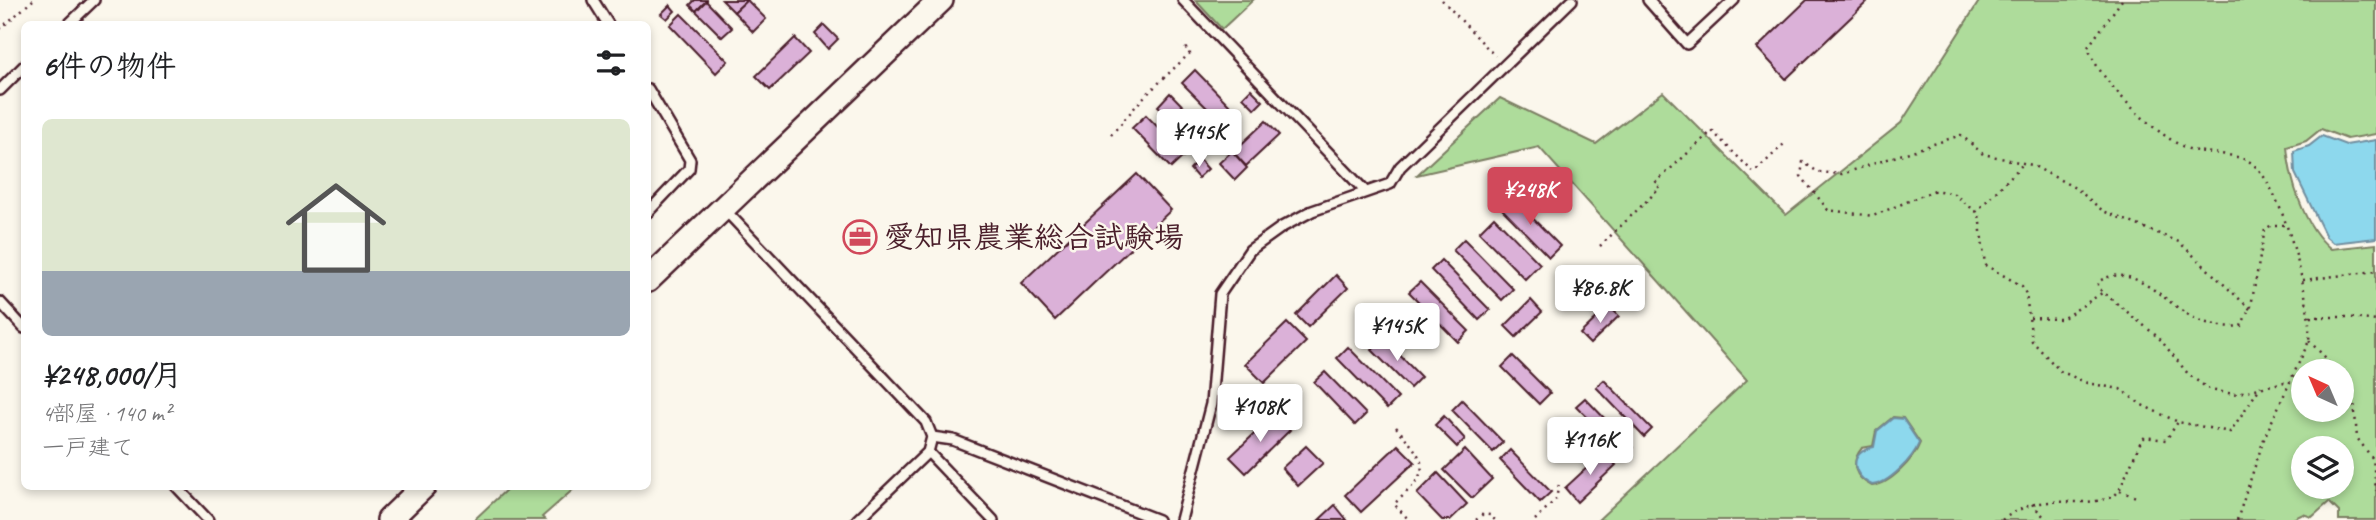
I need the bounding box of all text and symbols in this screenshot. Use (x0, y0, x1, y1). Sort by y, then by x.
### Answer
icon: filters (592, 44, 630, 82)
text: 6件の物件 (42, 47, 176, 85)
pin: ¥145K (1150, 110, 1248, 169)
text: ¥145K (1173, 117, 1225, 146)
icon: home (273, 165, 399, 291)
pin: ¥248K (1481, 168, 1579, 227)
text: ¥248K (1503, 175, 1557, 204)
office icon: 愛知県農業総合試験場 (841, 218, 879, 256)
place label: 愛知県農業総合試験場 (884, 218, 1184, 256)
pin: ¥86.8K (1543, 266, 1657, 325)
text: ¥86.8K (1571, 273, 1629, 302)
pin: ¥145K (1348, 304, 1446, 363)
text: ¥145K (1371, 311, 1423, 340)
text: ¥248,000/月 (42, 356, 182, 394)
north arrow (2291, 359, 2354, 422)
map controls (2291, 359, 2354, 499)
pin: ¥108K (1211, 384, 1309, 444)
text: ¥108K (1233, 392, 1287, 421)
text: 4部屋 · 140 m² (42, 399, 171, 428)
pin: ¥116K (1541, 418, 1639, 477)
text: ¥116K (1563, 425, 1617, 454)
text: 一戸建て (42, 433, 134, 462)
button: layers (2291, 436, 2354, 499)

